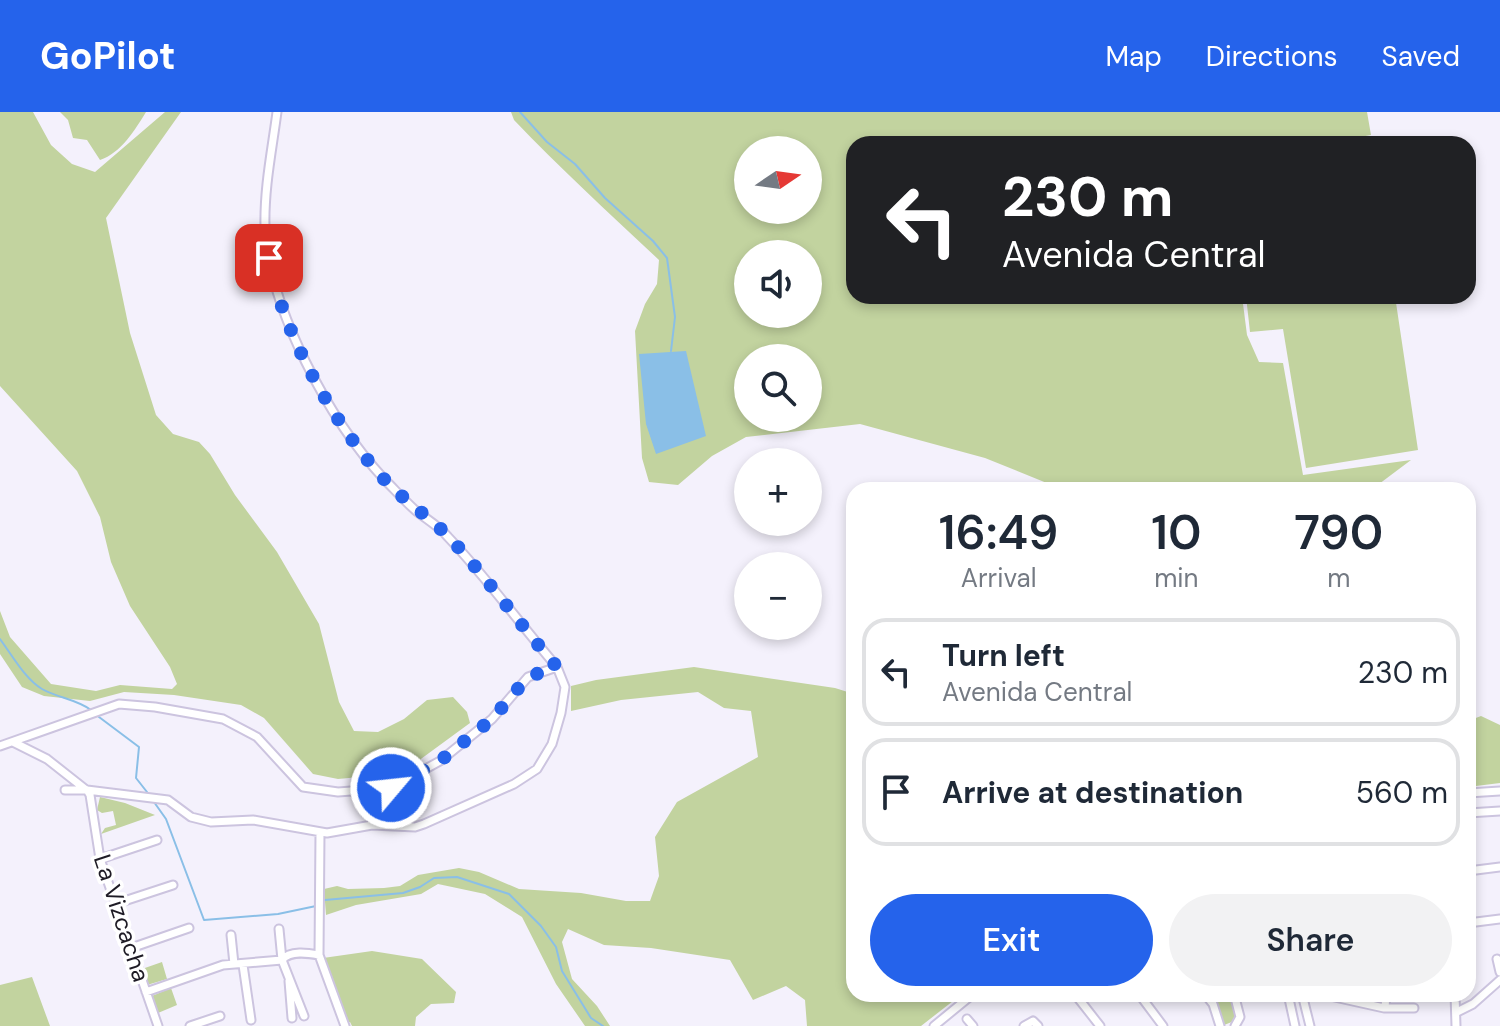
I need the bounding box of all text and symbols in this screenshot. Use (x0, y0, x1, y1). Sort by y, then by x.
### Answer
text: GoPilot (40, 31, 176, 81)
text: Map (1105, 38, 1162, 75)
text: Directions (1206, 38, 1338, 75)
text: Saved (1382, 38, 1460, 75)
north arrow (734, 136, 822, 224)
map controls (734, 136, 822, 640)
text: 230 m (1002, 160, 1173, 233)
icon: left (870, 168, 974, 272)
pin (235, 224, 303, 292)
text: Avenida Central (1002, 231, 1266, 278)
icon: arrive (247, 236, 291, 280)
button: sound (734, 240, 822, 328)
button: search (734, 344, 822, 432)
button: + (734, 448, 822, 536)
text: 16:49 (939, 501, 1058, 564)
text: 10 (1151, 501, 1201, 564)
text: 790 (1294, 501, 1383, 564)
button: − (734, 552, 822, 640)
text: Arrival (961, 561, 1036, 595)
text: min (1154, 561, 1199, 595)
text: m (1327, 561, 1350, 595)
text: Turn left (942, 636, 1065, 675)
icon: left (874, 650, 918, 694)
text: 230 m (1358, 653, 1448, 692)
text: Avenida Central (942, 675, 1132, 709)
position arrow (349, 746, 433, 830)
icon: arrive (874, 770, 918, 814)
text: Arrive at destination (942, 773, 1243, 812)
text: 560 m (1356, 773, 1448, 812)
street label: La Vizcacha (87, 850, 157, 986)
button: Exit (870, 894, 1153, 986)
button: Share (1169, 894, 1452, 986)

